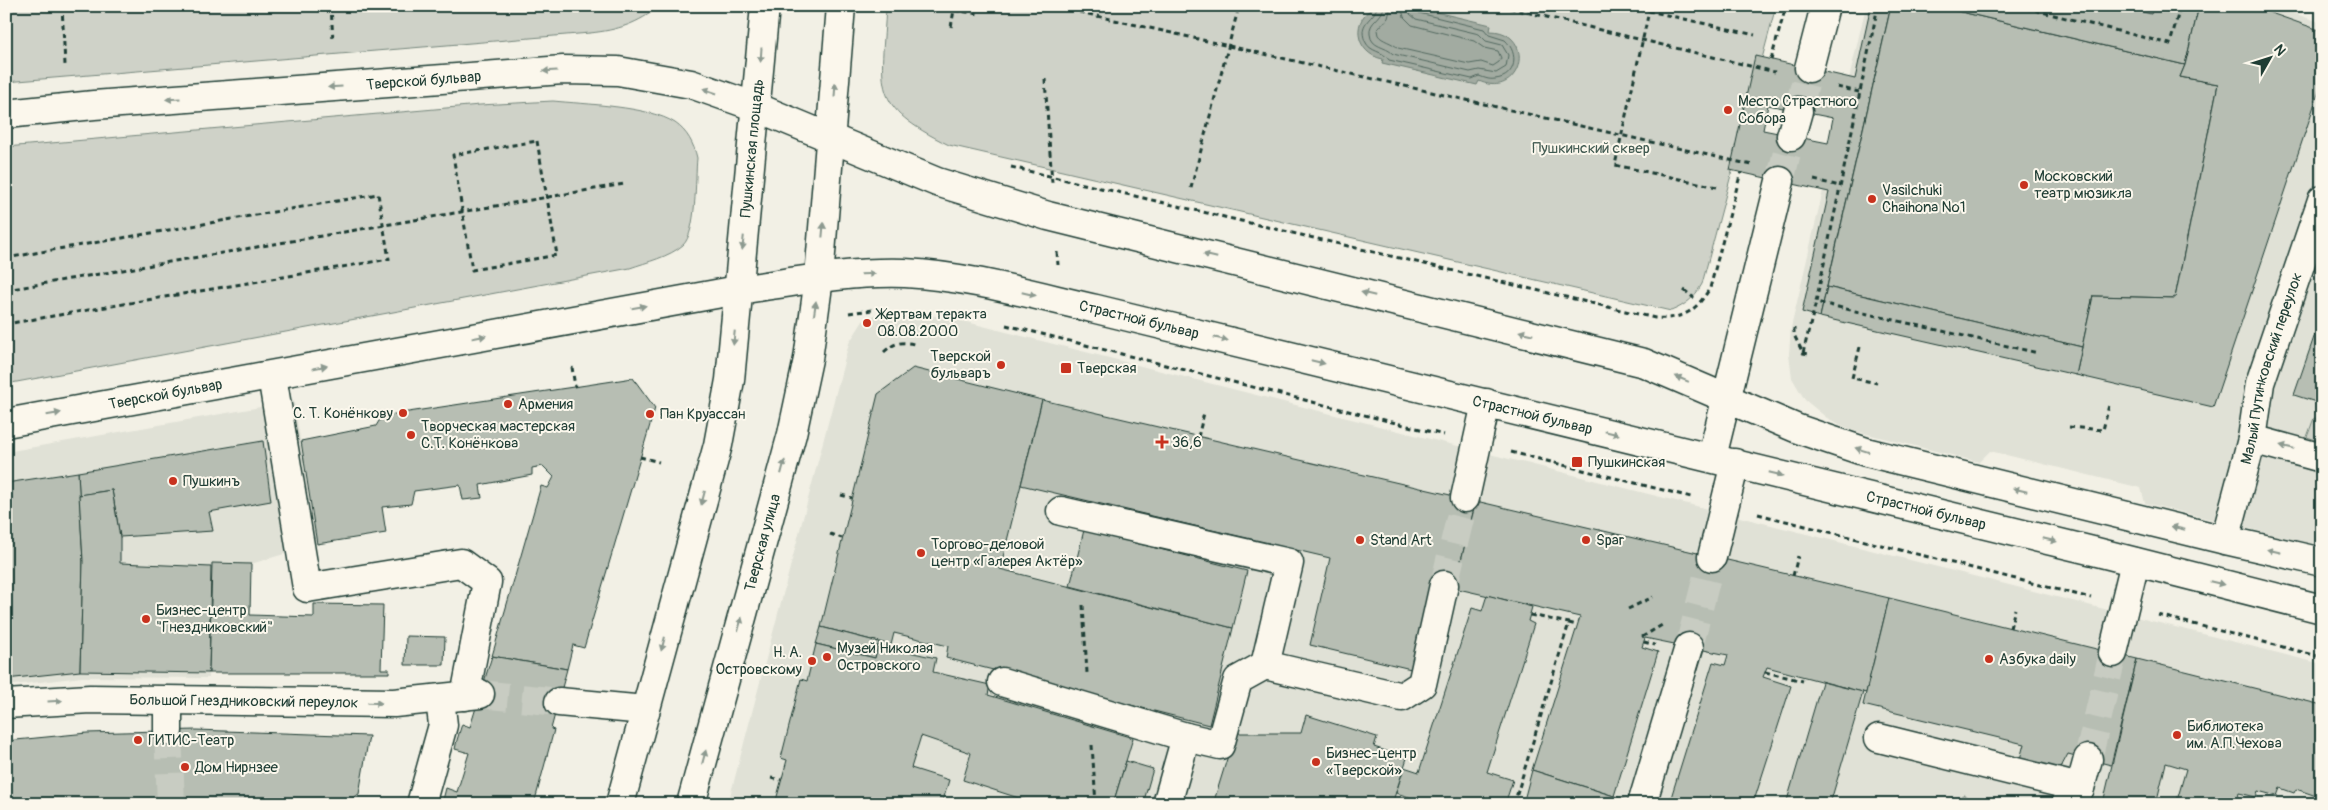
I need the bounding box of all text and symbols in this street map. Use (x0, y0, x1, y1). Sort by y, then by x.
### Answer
north arrow (2246, 32, 2296, 82)
text: N (2270, 41, 2289, 59)
one-way arrow (757, 47, 765, 63)
street label: Тверской бульвар (365, 67, 482, 95)
one-way arrow (541, 68, 557, 76)
street label: Пушкинская площадь (736, 78, 768, 219)
one-way arrow (831, 82, 839, 98)
one-way arrow (327, 83, 343, 91)
one-way arrow (702, 87, 717, 94)
place label: Место Страстного Собора (1738, 92, 1857, 128)
one-way arrow (165, 95, 181, 103)
marker: Место Страстного Собора (1722, 104, 1734, 116)
park label: Пушкинский сквер (1532, 139, 1650, 158)
place label: Московский театр мюзикла (2034, 167, 2132, 203)
marker: Московский театр мюзикла (2018, 179, 2030, 191)
place label: Vasilchuki Chaihona №1 (1882, 181, 1966, 217)
marker: Vasilchuki Chaihona №1 (1866, 193, 1878, 205)
one-way arrow (819, 221, 827, 237)
one-way arrow (739, 235, 747, 251)
one-way arrow (1203, 252, 1218, 260)
one-way arrow (860, 270, 876, 278)
street label: Малый Путинковский переулок (2237, 270, 2307, 466)
one-way arrow (1021, 290, 1036, 298)
one-way arrow (1361, 290, 1376, 298)
street label: Страстной бульвар (1077, 296, 1201, 344)
one-way arrow (811, 299, 819, 315)
one-way arrow (631, 303, 647, 311)
place label: Жертвам теракта 08.08.2000 (875, 305, 987, 341)
marker: Жертвам теракта 08.08.2000 (861, 317, 873, 329)
one-way arrow (1519, 329, 1534, 337)
one-way arrow (729, 331, 737, 347)
one-way arrow (472, 332, 488, 340)
one-way arrow (1213, 335, 1228, 343)
place label: Тверской бульваръ (930, 347, 991, 383)
one-way arrow (1311, 358, 1326, 366)
marker: Тверской бульваръ (995, 359, 1007, 371)
place label: Тверская (1077, 359, 1137, 378)
marker: Тверская (1059, 361, 1073, 375)
one-way arrow (312, 362, 328, 370)
one-way arrow (1675, 374, 1689, 382)
street label: Тверской бульвар (107, 375, 224, 414)
street label: Страстной бульвар (1470, 392, 1594, 439)
place label: Армения (518, 395, 573, 414)
marker: Армения (502, 398, 514, 410)
place label: С. Т. Конёнкову (293, 404, 394, 423)
place label: Пан Круассан (660, 405, 746, 424)
marker: С. Т. Конёнкову (397, 407, 409, 419)
marker: Пан Круассан (644, 408, 656, 420)
one-way arrow (47, 410, 63, 418)
place label: Творческая мастерская С.Т. Конёнкова (421, 417, 575, 453)
marker: Творческая мастерская С.Т. Конёнкова (405, 429, 417, 441)
one-way arrow (1605, 429, 1620, 437)
place label: 36,6 (1172, 433, 1202, 452)
marker: 36,6 (1156, 436, 1168, 448)
one-way arrow (2280, 443, 2295, 451)
one-way arrow (1854, 446, 1869, 454)
place label: Пушкинская (1588, 453, 1665, 472)
marker: Пушкинская (1570, 455, 1584, 469)
one-way arrow (780, 459, 788, 474)
one-way arrow (1769, 470, 1784, 478)
place label: Пушкинъ (183, 472, 240, 491)
marker: Пушкинъ (167, 475, 179, 487)
one-way arrow (2012, 485, 2027, 493)
street label: Страстной бульвар (1864, 487, 1988, 535)
one-way arrow (699, 490, 707, 505)
street label: Тверская улица (740, 492, 785, 594)
one-way arrow (2170, 524, 2185, 532)
place label: Stand Art (1370, 531, 1433, 550)
place label: Spar (1596, 531, 1625, 550)
marker: Stand Art (1354, 534, 1366, 546)
marker: Spar (1580, 534, 1592, 546)
place label: Торгово-деловой центр «Галерея Актёр» (931, 535, 1083, 571)
one-way arrow (2042, 536, 2057, 544)
marker: Торгово-деловой центр «Галерея Актёр» (915, 547, 927, 559)
one-way arrow (2267, 547, 2282, 555)
one-way arrow (2209, 579, 2224, 587)
place label: Бизнес-центр "Гнездниковский" (156, 601, 273, 637)
marker: Бизнес-центр "Гнездниковский" (140, 613, 152, 625)
one-way arrow (736, 616, 744, 631)
one-way arrow (659, 637, 667, 652)
place label: Музей Николая Островского (837, 639, 933, 675)
place label: Н. А. Островскому (715, 643, 803, 679)
place label: Азбука daily (1999, 650, 2077, 669)
marker: Музей Николая Островского (821, 651, 833, 663)
marker: Азбука daily (1983, 653, 1995, 665)
marker: Н. А. Островскому (806, 655, 818, 667)
street label: Большой Гнездниковский переулок (129, 691, 359, 713)
one-way arrow (47, 696, 63, 704)
one-way arrow (367, 699, 383, 707)
place label: Библиотека им. А.П.Чехова (2187, 717, 2282, 753)
marker: Библиотека им. А.П.Чехова (2171, 729, 2183, 741)
place label: ГИТИС-Театр (148, 731, 234, 750)
marker: ГИТИС-Театр (132, 734, 144, 746)
place label: Бизнес-центр «Тверской» (1326, 744, 1417, 780)
one-way arrow (700, 749, 708, 764)
marker: Бизнес-центр «Тверской» (1310, 756, 1322, 768)
place label: Дом Нирнзее (194, 758, 279, 777)
marker: Дом Нирнзее (179, 761, 191, 773)

